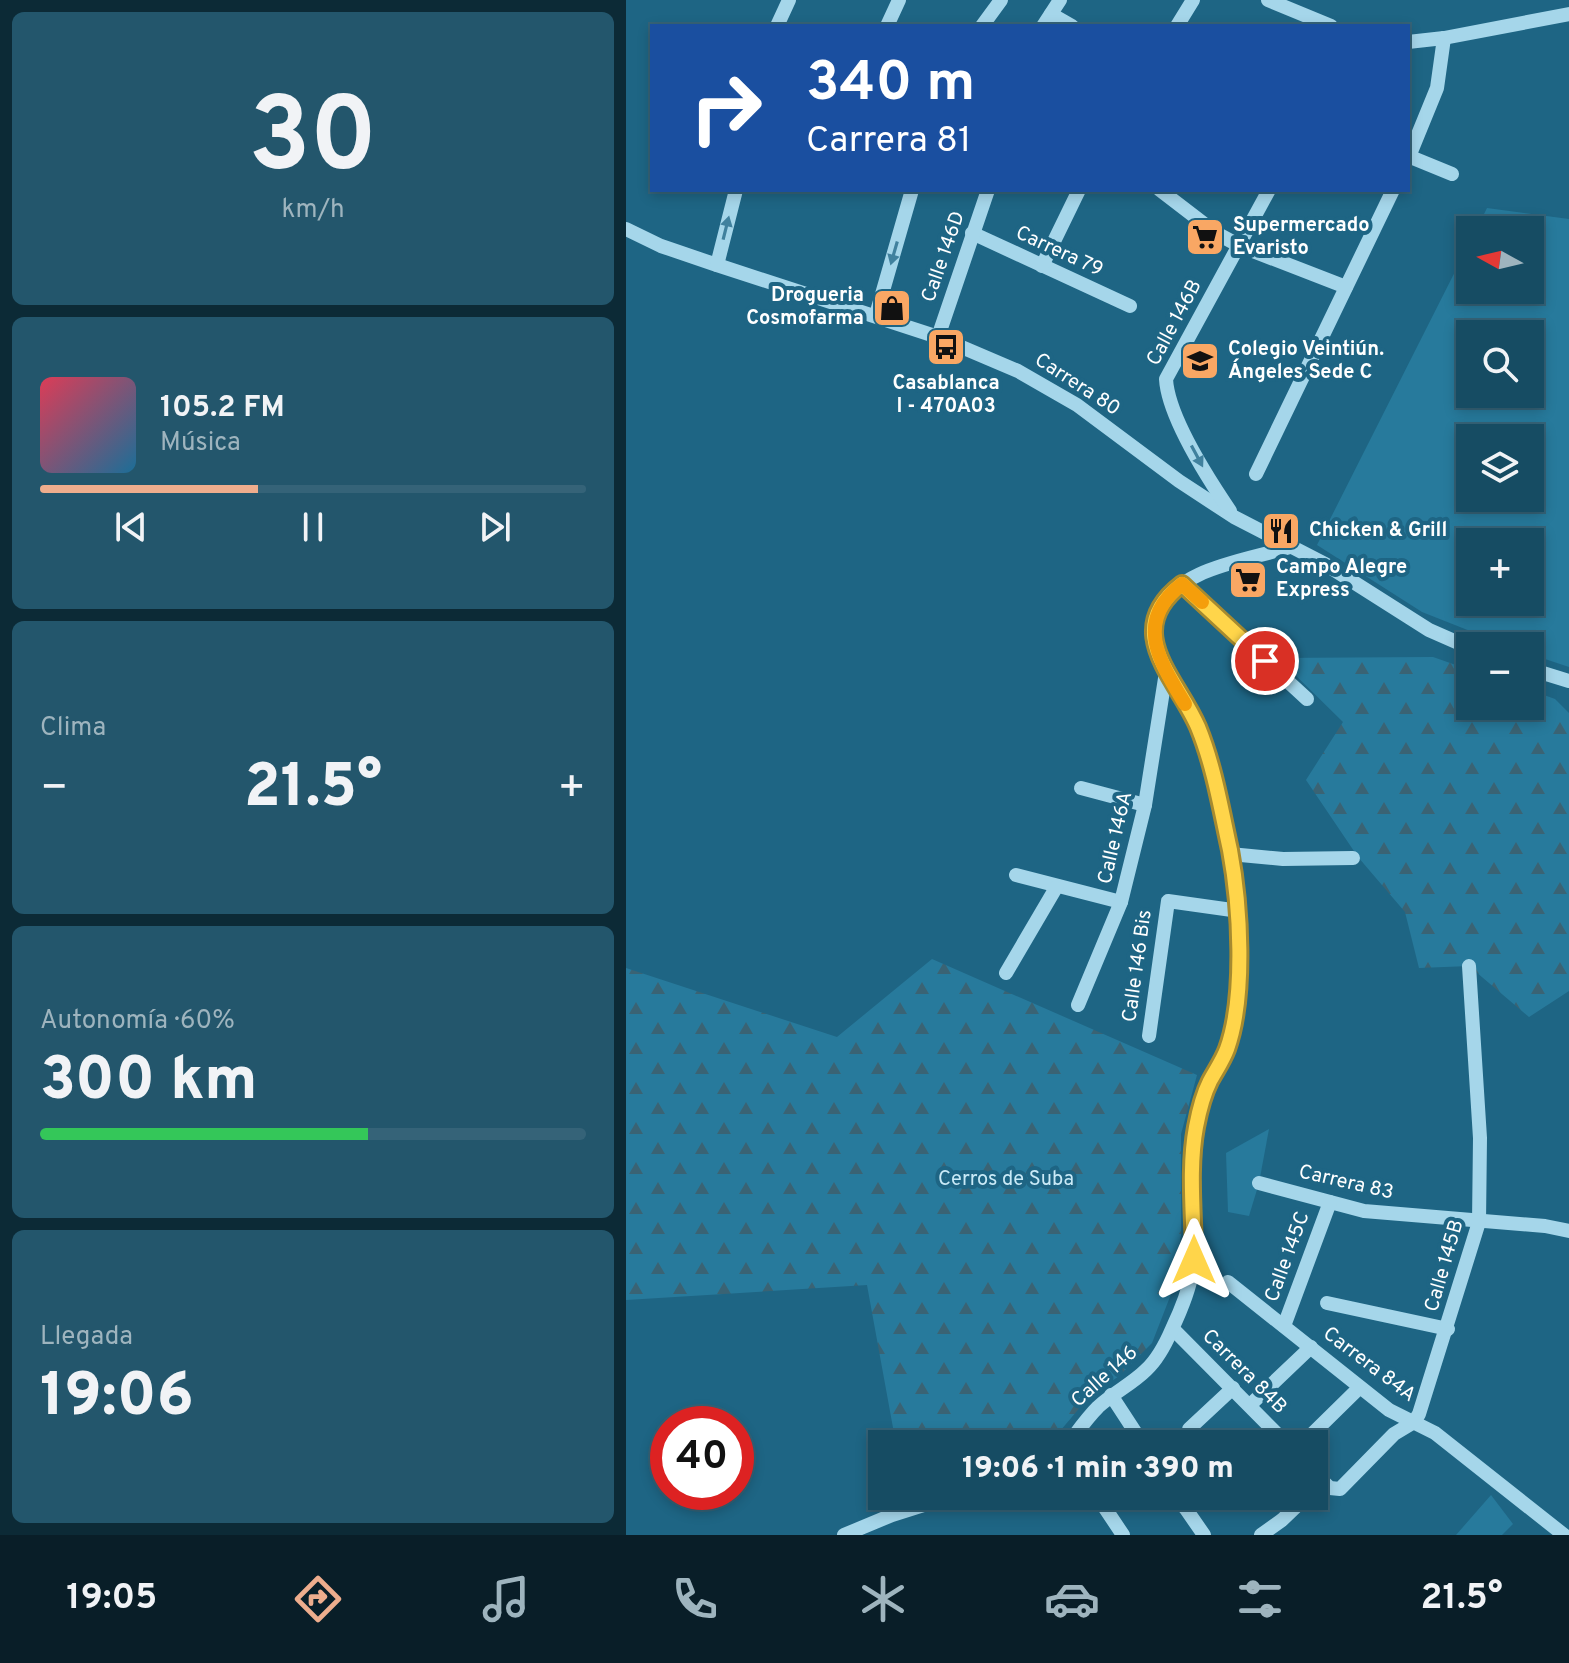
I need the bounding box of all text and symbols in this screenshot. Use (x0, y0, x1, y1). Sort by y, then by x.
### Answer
text: 340 m (806, 50, 975, 120)
icon: right (674, 56, 778, 160)
text: 30 (248, 76, 378, 208)
text: Carrera 81 (806, 119, 971, 165)
text: km/h (281, 194, 345, 227)
street label: Calle 146D (916, 208, 972, 306)
place label: Supermercado Evaristo (1233, 213, 1370, 262)
one-way arrow (720, 215, 733, 240)
supermarket icon: Supermercado Evaristo (1184, 216, 1226, 258)
north arrow (1456, 216, 1544, 304)
map controls (1456, 216, 1544, 720)
street label: Carrera 79 (1011, 220, 1107, 284)
one-way arrow (887, 241, 900, 265)
street label: Calle 146B (1141, 275, 1209, 371)
place label: Drogueria Cosmofarma (746, 283, 864, 332)
shop icon: Drogueria Cosmofarma (871, 287, 913, 329)
button: search (1456, 320, 1544, 408)
bus stop icon: Casablanca I - 470A03 (925, 326, 967, 368)
place label: Colegio Veintiún. Ángeles Sede C (1228, 337, 1384, 386)
school or university icon: Colegio Veintiún. Ángeles Sede C (1179, 340, 1221, 382)
street label: Carrera 80 (1029, 348, 1125, 422)
place label: Casablanca I - 470A03 (892, 371, 1000, 420)
text: 105.2 FM (160, 390, 285, 427)
button: layers (1456, 424, 1544, 512)
text: Música (160, 427, 241, 460)
one-way arrow (1191, 444, 1204, 467)
icon: previous (109, 505, 153, 549)
icon: pause (291, 505, 335, 549)
icon: next (473, 505, 517, 549)
restaurant icon: Chicken & Grill (1260, 510, 1302, 552)
place label: Chicken & Grill (1309, 518, 1447, 544)
button: + (1456, 528, 1544, 616)
place label: Campo Alegre Express (1276, 555, 1407, 604)
supermarket icon: Campo Alegre Express (1227, 559, 1269, 601)
pin (1231, 627, 1299, 695)
button: − (1456, 632, 1544, 720)
icon: arrive (1243, 639, 1287, 683)
text: Clima (40, 712, 106, 745)
text: 21.5° (244, 752, 382, 828)
text: − (40, 762, 68, 818)
text: + (558, 762, 586, 818)
street label: Calle 146A (1093, 789, 1139, 887)
street label: Calle 146 Bis (1117, 908, 1159, 1024)
text: Autonomía · 60% (40, 1005, 235, 1038)
text: 300 km (40, 1045, 257, 1121)
street label: Carrera 83 (1296, 1159, 1396, 1207)
park label: Cerros de Suba (938, 1167, 1074, 1193)
street label: Calle 145C (1260, 1208, 1316, 1306)
street label: Calle 145B (1419, 1217, 1471, 1315)
position arrow (1152, 1218, 1236, 1302)
text: Llegada (40, 1321, 133, 1354)
street label: Carrera 84A (1317, 1321, 1421, 1409)
street label: Carrera 84B (1196, 1324, 1292, 1420)
street label: Calle 146 (1066, 1340, 1144, 1414)
text: 19:06 (40, 1361, 194, 1437)
speed limit sign: 40 (650, 1406, 754, 1510)
text: 19:06 · 1 min · 390 m (962, 1451, 1234, 1488)
icon: directions (290, 1571, 346, 1627)
icon: music (478, 1571, 534, 1627)
icon: phone (667, 1571, 723, 1627)
icon: climate (855, 1571, 911, 1627)
icon: car (1044, 1571, 1100, 1627)
icon: filters (1232, 1571, 1288, 1627)
text: 19:05 (66, 1576, 157, 1622)
text: 21.5° (1420, 1576, 1503, 1622)

